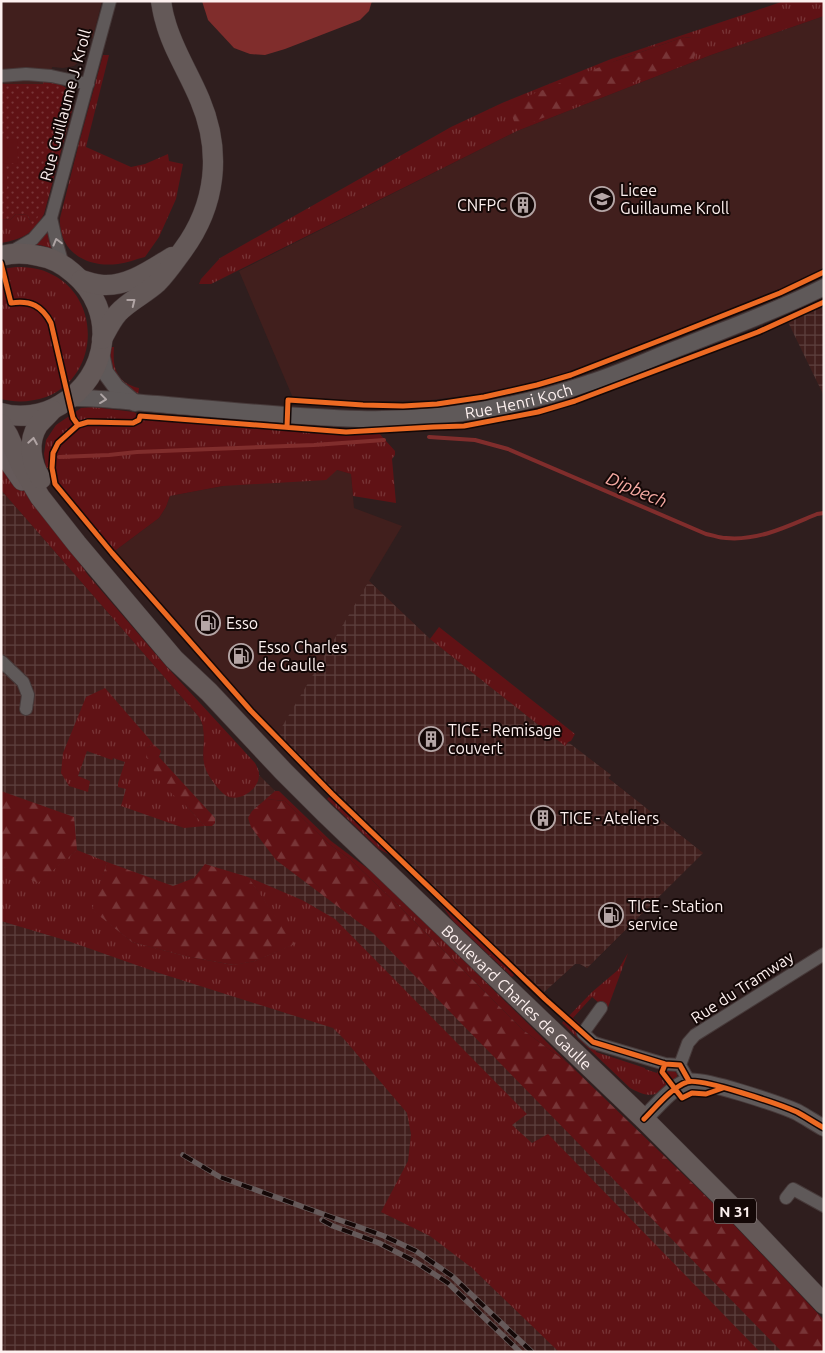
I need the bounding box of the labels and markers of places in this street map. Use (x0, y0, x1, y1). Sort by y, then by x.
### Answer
place label: Licee Guillaume Kroll (620, 181, 729, 217)
school or university icon: Licee Guillaume Kroll (589, 186, 615, 212)
building icon: CNFPC (510, 192, 536, 218)
place label: CNFPC (457, 196, 506, 214)
fuel station icon: Esso (195, 610, 221, 636)
place label: Esso (226, 614, 258, 632)
place label: Esso Charles de Gaulle (258, 638, 347, 674)
fuel station icon: Esso Charles de Gaulle (228, 643, 254, 669)
place label: TICE - Remisage couvert (448, 721, 561, 757)
building icon: TICE - Remisage couvert (418, 726, 444, 752)
building icon: TICE - Ateliers (530, 805, 556, 831)
place label: TICE - Ateliers (560, 809, 659, 827)
place label: TICE - Station service (628, 897, 723, 933)
fuel station icon: TICE - Station service (598, 902, 624, 928)

